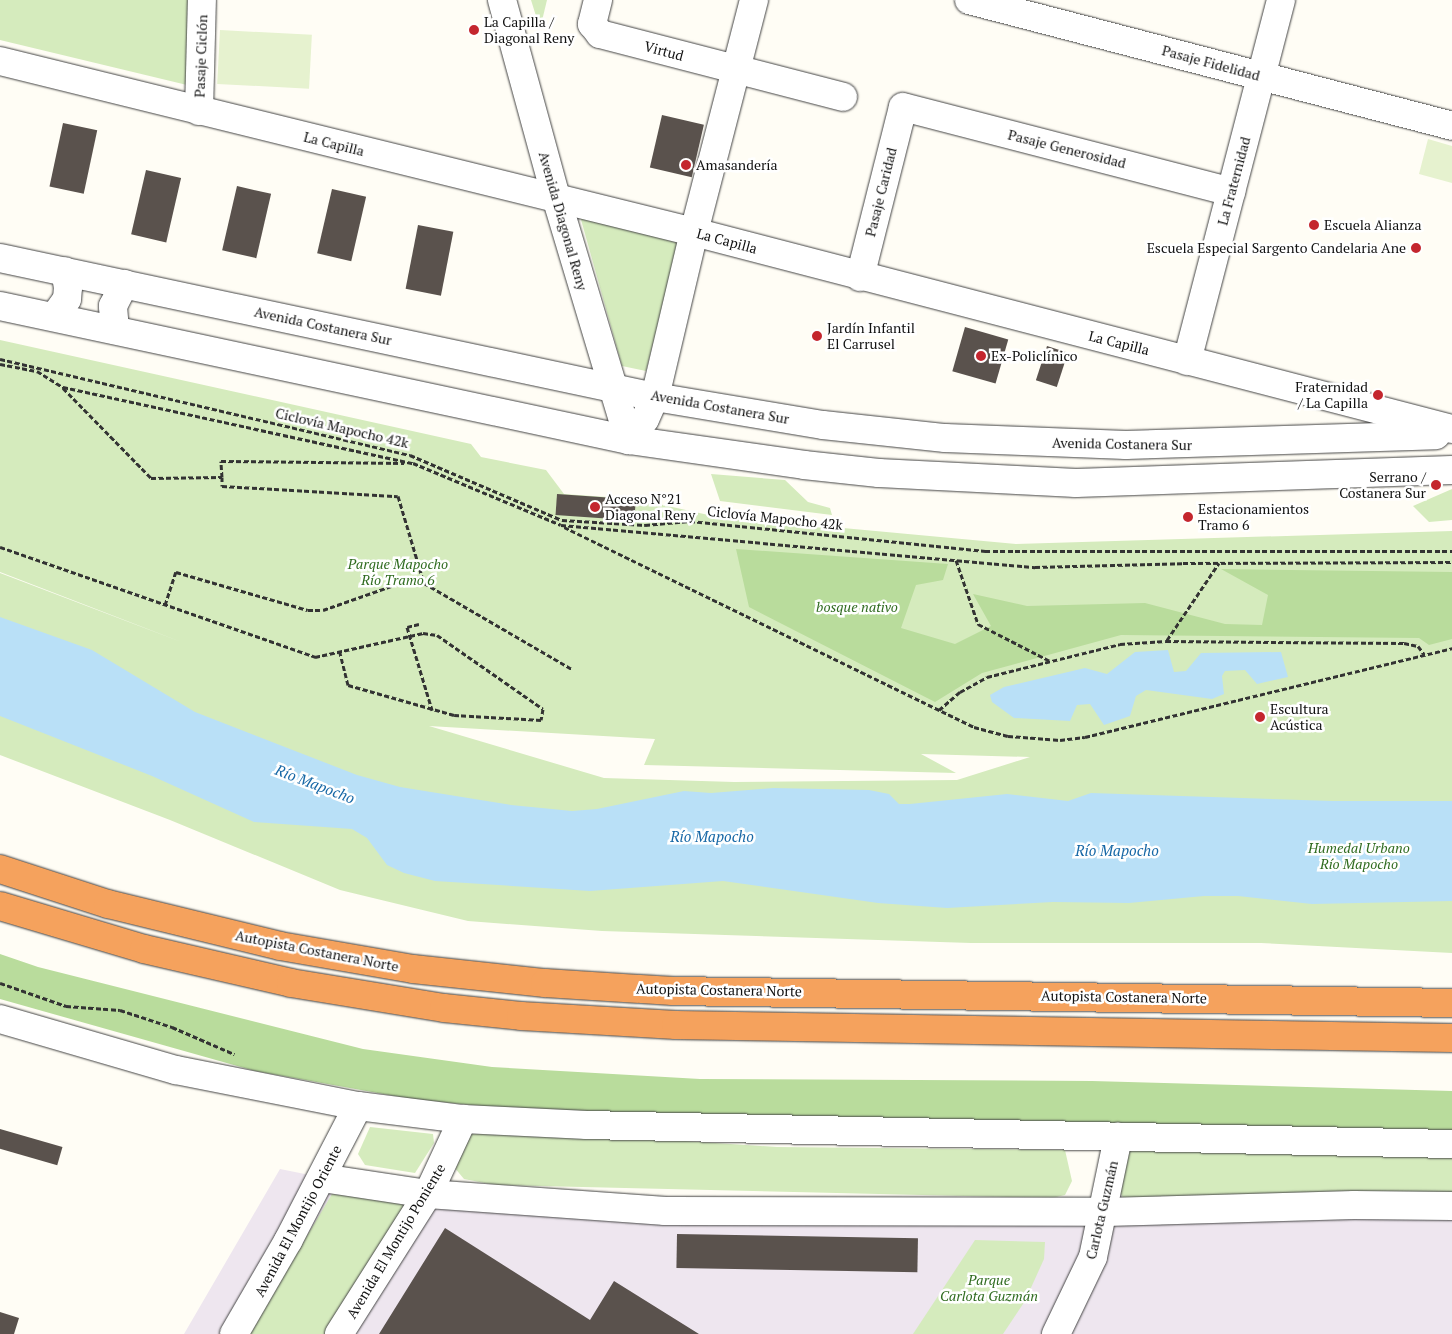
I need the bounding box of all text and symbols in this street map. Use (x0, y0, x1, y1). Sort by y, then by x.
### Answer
street label: Pasaje Ciclón (191, 14, 211, 98)
place label: La Capilla / Diagonal Reny (484, 14, 574, 46)
marker: La Capilla / Diagonal Reny (468, 24, 480, 36)
street label: Virtud (642, 38, 686, 64)
street label: Pasaje Fidelidad (1160, 42, 1262, 84)
street label: Pasaje Generosidad (1006, 126, 1128, 172)
street label: La Capilla (302, 128, 366, 160)
street label: La Fraternidad (1214, 135, 1254, 227)
street label: Pasaje Caridad (862, 146, 900, 238)
street label: Avenida Diagonal Reny (535, 150, 591, 292)
place label: Amasandería (696, 157, 778, 173)
marker: Amasandería (680, 159, 692, 171)
place label: Escuela Alianza (1324, 217, 1422, 233)
marker: Escuela Alianza (1308, 219, 1320, 231)
street label: La Capilla (695, 225, 759, 257)
place label: Escuela Especial Sargento Candelaria Ane (1146, 240, 1406, 256)
marker: Escuela Especial Sargento Candelaria Ane (1410, 242, 1422, 254)
street label: Avenida Costanera Sur (253, 303, 393, 349)
place label: Jardín Infantil El Carrusel (827, 320, 915, 352)
street label: La Capilla (1087, 327, 1151, 359)
marker: Jardín Infantil El Carrusel (811, 330, 823, 342)
place label: Ex-Policlínico (991, 348, 1078, 364)
marker: Ex-Policlínico (975, 350, 987, 362)
place label: Fraternidad / La Capilla (1295, 379, 1368, 412)
street label: Avenida Costanera Sur (650, 387, 790, 427)
marker: Fraternidad / La Capilla (1372, 389, 1384, 401)
street label: Ciclovía Mapocho 42k (274, 405, 410, 451)
street label: Avenida Costanera Sur (1052, 434, 1192, 454)
place label: Serrano / Costanera Sur (1339, 469, 1426, 502)
marker: Serrano / Costanera Sur (1430, 479, 1442, 491)
place label: Acceso N°21 Diagonal Reny (605, 491, 695, 524)
marker: Acceso N°21 Diagonal Reny (589, 501, 601, 513)
place label: Estacionamientos Tramo 6 (1198, 501, 1309, 534)
street label: Ciclovía Mapocho 42k (706, 503, 844, 533)
marker: Estacionamientos Tramo 6 (1182, 511, 1194, 523)
park label: Parque Mapocho Río Tramo 6 (348, 556, 448, 588)
park label: bosque nativo (816, 599, 898, 615)
place label: Escultura Acústica (1270, 701, 1329, 734)
marker: Escultura Acústica (1254, 711, 1266, 723)
water label: Río Mapocho (273, 761, 357, 807)
water label: Río Mapocho (670, 828, 754, 846)
park label: Humedal Urbano Río Mapocho (1308, 840, 1410, 872)
water label: Río Mapocho (1075, 842, 1159, 860)
street label: Autopista Costanera Norte (234, 927, 400, 975)
street label: Autopista Costanera Norte (636, 980, 802, 1000)
street label: Autopista Costanera Norte (1041, 987, 1207, 1007)
street label: Avenida El Montijo Oriente (251, 1142, 345, 1300)
street label: Carlota Guzmán (1082, 1159, 1122, 1261)
street label: Avenida El Montijo Poniente (343, 1161, 449, 1321)
park label: Parque Carlota Guzmán (940, 1272, 1038, 1304)

